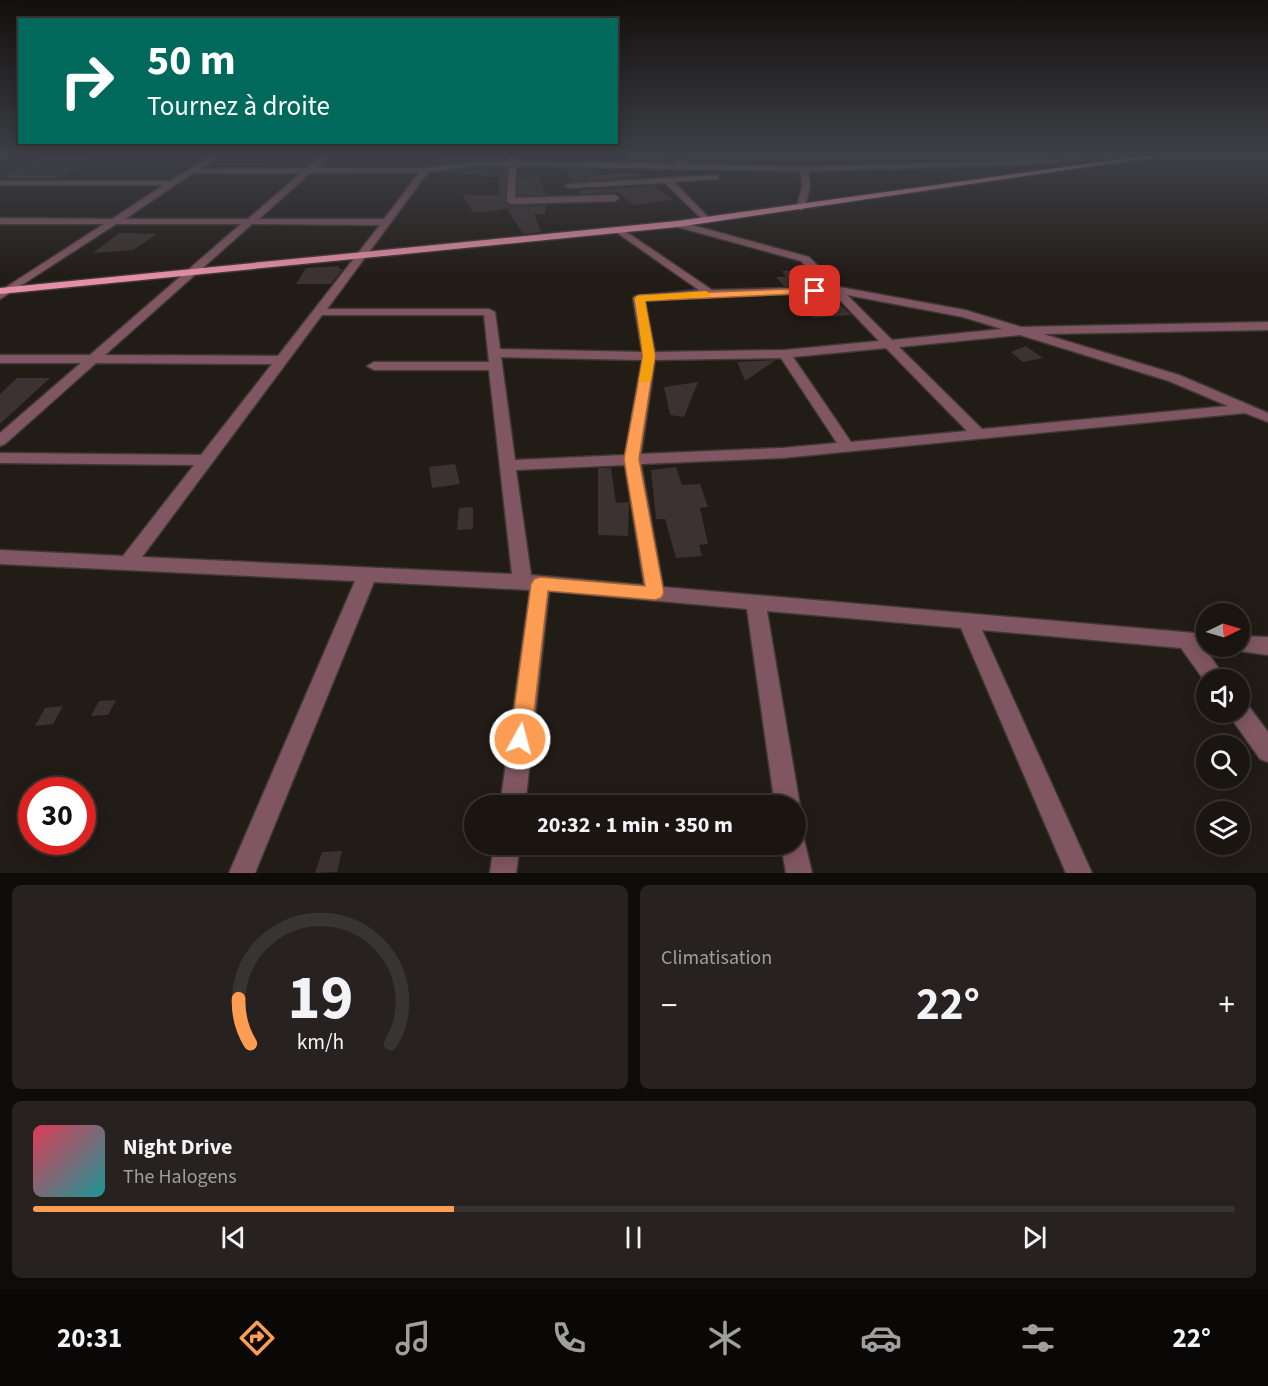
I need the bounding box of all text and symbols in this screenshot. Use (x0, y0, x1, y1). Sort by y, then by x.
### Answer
text: 50 m (147, 31, 236, 91)
icon: right (48, 42, 126, 120)
text: Tournez à droite (147, 87, 330, 126)
pin (789, 265, 840, 316)
icon: arrive (798, 274, 831, 307)
north arrow (1196, 603, 1250, 657)
map controls (1196, 603, 1250, 855)
button: sound (1196, 669, 1250, 723)
position arrow (488, 707, 552, 771)
button: search (1196, 735, 1250, 789)
speed limit sign: 30 (18, 777, 96, 855)
button: layers (1196, 801, 1250, 855)
text: 20:32 · 1 min · 350 m (537, 809, 733, 841)
text: Climatisation (661, 944, 772, 972)
text: 19 (287, 954, 353, 1043)
text: 22° (916, 973, 980, 1037)
text: − (661, 982, 677, 1029)
text: + (1219, 982, 1235, 1029)
text: km/h (296, 1027, 344, 1058)
text: Night Drive (123, 1131, 232, 1163)
text: The Halogens (123, 1163, 237, 1191)
icon: previous (217, 1221, 250, 1254)
icon: pause (617, 1221, 650, 1254)
icon: next (1018, 1221, 1051, 1254)
icon: directions (236, 1317, 278, 1359)
icon: music (392, 1317, 434, 1359)
icon: phone (548, 1317, 590, 1359)
icon: climate (704, 1317, 746, 1359)
icon: car (860, 1317, 902, 1359)
icon: filters (1017, 1317, 1059, 1359)
text: 20:31 (57, 1319, 122, 1358)
text: 22° (1173, 1319, 1211, 1358)

